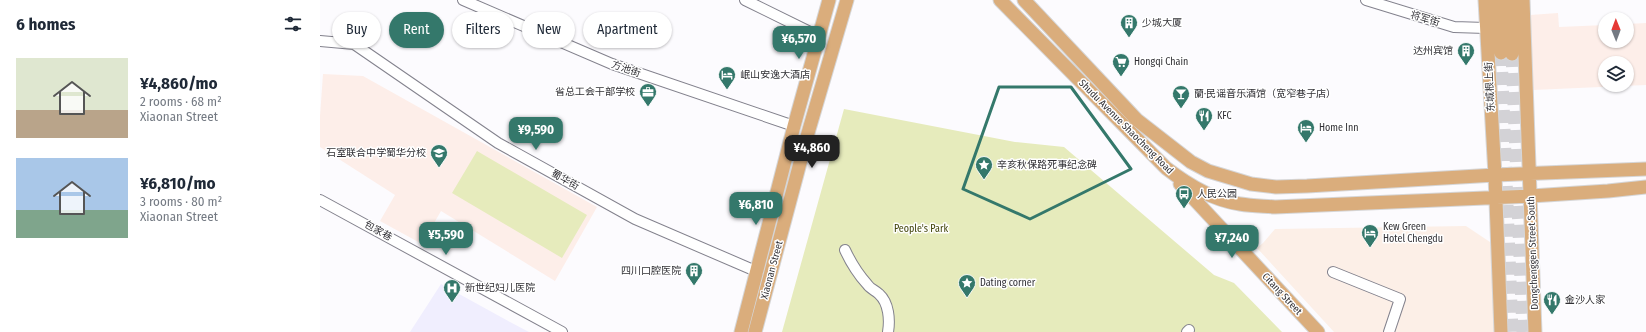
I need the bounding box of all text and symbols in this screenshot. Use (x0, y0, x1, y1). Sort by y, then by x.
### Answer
street label: 将军街 (1409, 9, 1441, 29)
chip: Buy (332, 12, 381, 48)
chip: Rent (389, 12, 444, 48)
chip: Filters (452, 12, 514, 48)
chip: New (522, 12, 575, 48)
chip: Apartment (583, 12, 672, 48)
north arrow (1598, 12, 1634, 48)
map controls (1598, 12, 1634, 92)
icon: filters (282, 13, 304, 35)
building icon: 少城大厦 (1119, 13, 1139, 38)
text: 6 homes (16, 14, 75, 35)
place label: 少城大厦 (1142, 17, 1182, 29)
pin: ¥6,570 (766, 26, 832, 60)
text: ¥6,570 (782, 31, 816, 46)
building icon: 达州宾馆 (1456, 41, 1476, 66)
place label: 达州宾馆 (1413, 45, 1453, 57)
supermarket icon: Hongqi Chain (1111, 52, 1131, 77)
place label: Hongqi Chain (1134, 56, 1188, 68)
button: layers (1598, 56, 1634, 92)
street label: 方池街 (610, 58, 642, 80)
street label: 东城根上街 (1483, 62, 1497, 112)
hotel icon: 岷山安逸大酒店 (717, 65, 737, 90)
place label: 岷山安逸大酒店 (740, 69, 810, 81)
text: ¥4,860/mo (140, 73, 218, 94)
icon: home (48, 74, 96, 122)
street label: Shudu Avenue Shaocheng Road (1076, 77, 1176, 177)
office icon: 省总工会干部学校 (638, 82, 658, 107)
bar icon: 蘭·民谣音乐酒馆（宽窄巷子店） (1171, 84, 1191, 109)
place label: 省总工会干部学校 (555, 86, 635, 98)
place label: 蘭·民谣音乐酒馆（宽窄巷子店） (1194, 88, 1336, 100)
text: 2 rooms · 68 m² (140, 94, 222, 109)
restaurant icon: KFC (1194, 106, 1214, 131)
text: Xiaonan Street (140, 109, 218, 124)
place label: KFC (1217, 110, 1232, 122)
pin: ¥9,590 (503, 117, 569, 151)
hotel icon: Home Inn (1296, 118, 1316, 143)
text: ¥9,590 (518, 122, 554, 137)
place label: Home Inn (1319, 122, 1358, 134)
pin: ¥4,860 (779, 135, 845, 169)
text: ¥4,860 (794, 140, 830, 155)
school or university icon: 石室联合中学蜀华分校 (429, 143, 449, 168)
place label: 石室联合中学蜀华分校 (326, 147, 426, 159)
place icon: 辛亥秋保路死事纪念碑 (974, 155, 994, 180)
place label: 辛亥秋保路死事纪念碑 (997, 159, 1097, 171)
street label: 蜀华街 (549, 167, 581, 193)
text: ¥6,810/mo (140, 173, 216, 194)
icon: home (48, 174, 96, 222)
bus stop icon: 人民公园 (1174, 184, 1194, 209)
place label: 人民公园 (1197, 188, 1237, 200)
pin: ¥6,810 (723, 192, 789, 226)
text: 3 rooms · 80 m² (140, 194, 222, 209)
street label: Dongchenggen Street South (1525, 196, 1541, 310)
text: ¥6,810 (738, 197, 774, 212)
text: Xiaonan Street (140, 209, 218, 224)
street label: 包家巷 (362, 218, 394, 244)
place label: Kew Green Hotel Chengdu (1383, 221, 1443, 245)
pin: ¥5,590 (413, 222, 479, 256)
park label: People's Park (894, 223, 948, 235)
hotel icon: Kew Green Hotel Chengdu (1360, 223, 1380, 248)
pin: ¥7,240 (1199, 225, 1265, 259)
text: ¥5,590 (428, 227, 464, 242)
text: ¥7,240 (1215, 230, 1249, 245)
street label: Xiaonan Street (758, 239, 786, 301)
building icon: 四川口腔医院 (684, 261, 704, 286)
place label: 四川口腔医院 (621, 265, 681, 277)
street label: Citang Street (1260, 271, 1305, 318)
place icon: Dating corner (957, 273, 977, 298)
place label: Dating corner (980, 277, 1036, 289)
hospital icon: 新世纪妇儿医院 (442, 278, 462, 303)
place label: 新世纪妇儿医院 (465, 282, 535, 294)
restaurant icon: 金沙人家 (1542, 290, 1562, 315)
place label: 金沙人家 (1565, 294, 1606, 306)

